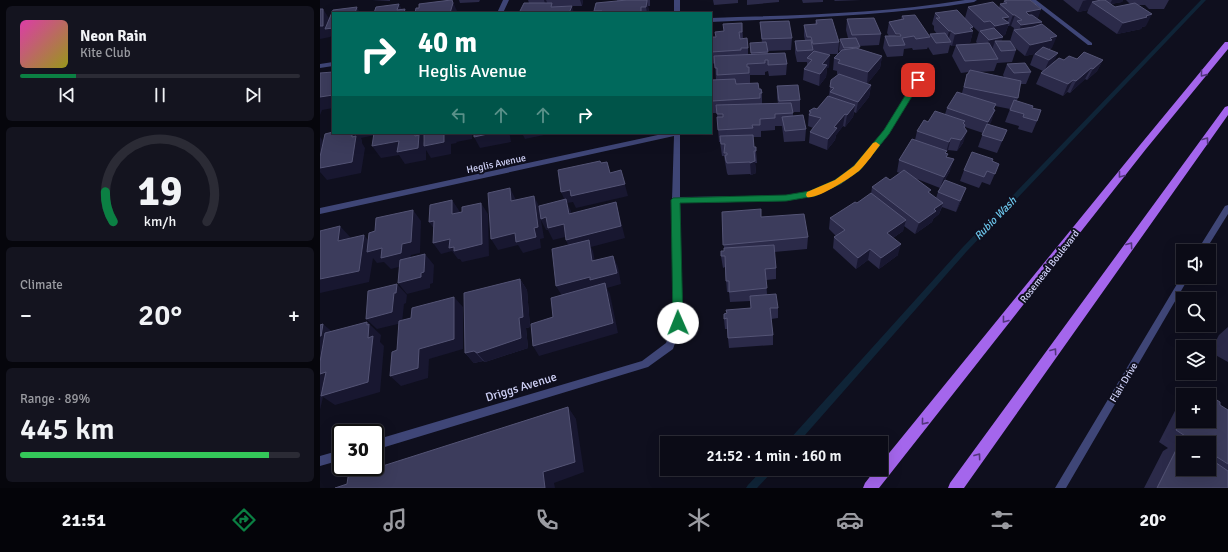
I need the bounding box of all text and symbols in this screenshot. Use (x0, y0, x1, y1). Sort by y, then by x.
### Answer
text: 40 m (418, 26, 477, 60)
text: Neon Rain (80, 27, 147, 45)
icon: right (352, 28, 404, 80)
text: Kite Club (80, 45, 131, 61)
text: Heglis Avenue (418, 60, 527, 82)
pin (901, 63, 935, 97)
icon: arrive (907, 69, 929, 91)
one-way arrow (1201, 69, 1208, 77)
icon: previous (56, 84, 78, 106)
icon: pause (149, 84, 171, 106)
icon: next (242, 84, 264, 106)
icon: left (448, 104, 470, 126)
icon: ahead (490, 104, 512, 126)
icon: ahead (532, 104, 554, 126)
icon: right (574, 104, 596, 126)
one-way arrow (1201, 137, 1209, 144)
street label: Heglis Avenue (465, 152, 527, 176)
text: 19 (138, 166, 182, 217)
one-way arrow (1119, 170, 1126, 177)
water label: Rubio Wash (972, 193, 1020, 243)
text: km/h (144, 212, 176, 229)
street label: Rosemead Boulevard (1018, 228, 1082, 305)
one-way arrow (1125, 243, 1132, 250)
map controls (1176, 244, 1216, 476)
button: sound (1176, 244, 1216, 284)
text: Climate (20, 277, 63, 293)
button: search (1176, 292, 1216, 332)
text: 20° (138, 297, 182, 334)
text: − (20, 302, 32, 329)
text: + (288, 302, 300, 329)
position arrow (657, 302, 699, 344)
one-way arrow (1003, 316, 1010, 323)
button: layers (1176, 340, 1216, 380)
one-way arrow (1049, 348, 1056, 355)
street label: Flair Drive (1107, 360, 1140, 405)
street label: Driggs Avenue (484, 370, 559, 405)
button: + (1176, 388, 1216, 428)
text: Range · 89% (20, 391, 90, 407)
text: 445 km (20, 411, 115, 448)
one-way arrow (922, 417, 929, 424)
speed limit sign: 30 (332, 424, 384, 476)
button: − (1176, 436, 1216, 476)
text: 21:52 · 1 min · 160 m (707, 447, 841, 465)
one-way arrow (973, 454, 980, 461)
icon: directions (230, 506, 258, 534)
icon: music (381, 506, 409, 534)
icon: phone (533, 506, 561, 534)
icon: climate (685, 506, 713, 534)
icon: car (836, 506, 864, 534)
icon: filters (988, 506, 1016, 534)
text: 21:51 (62, 509, 106, 531)
text: 20° (1139, 509, 1166, 531)

